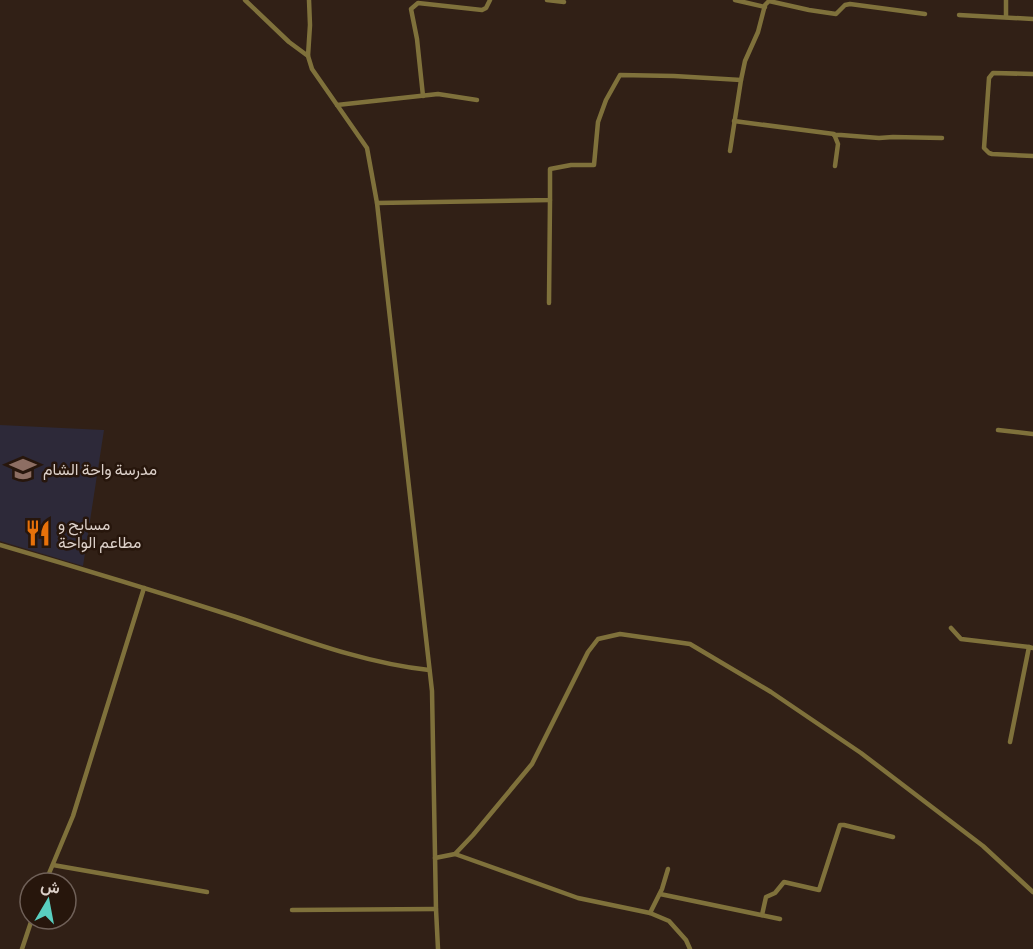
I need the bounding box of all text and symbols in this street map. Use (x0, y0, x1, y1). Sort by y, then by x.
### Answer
school or university icon: مدرسة واحة الشام (8, 454, 38, 484)
place label: مدرسة واحة الشام (43, 459, 157, 480)
place label: مسابح و مطاعم الواحة (58, 514, 141, 553)
restaurant icon: مسابح و مطاعم الواحة (23, 518, 53, 548)
north arrow (18, 871, 78, 931)
text: ش (39, 875, 62, 898)

